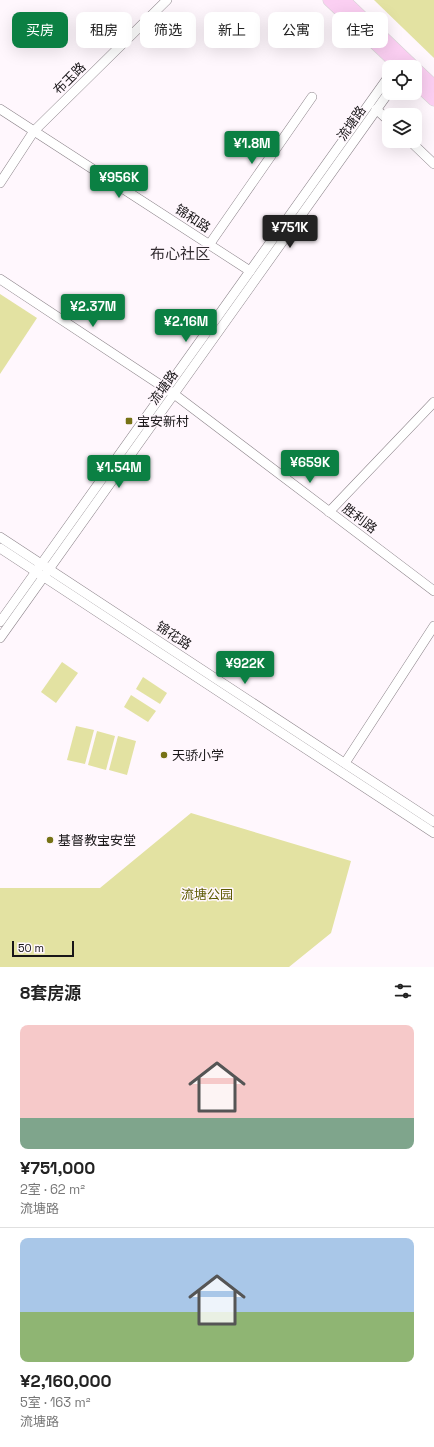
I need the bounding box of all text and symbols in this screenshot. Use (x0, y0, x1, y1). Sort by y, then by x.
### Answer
chip: 买房 (12, 12, 68, 48)
chip: 租房 (76, 12, 132, 48)
chip: 筛选 (140, 12, 196, 48)
chip: 新上 (204, 12, 260, 48)
chip: 公寓 (268, 12, 324, 48)
chip: 住宅 (332, 12, 388, 48)
street label: 布玉路 (50, 59, 89, 98)
map controls (382, 60, 422, 148)
button: locate (382, 60, 422, 100)
street label: 流塘路 (333, 102, 370, 144)
button: layers (382, 108, 422, 148)
pin: ¥1.8M (224, 131, 280, 165)
text: ¥1.8M (233, 135, 271, 152)
pin: ¥956K (91, 165, 147, 199)
text: ¥956K (99, 169, 139, 186)
street label: 锦和路 (172, 201, 214, 236)
pin: ¥751K (262, 215, 318, 249)
text: ¥751K (272, 219, 308, 236)
district label: 布心社区 (150, 244, 210, 263)
pin: ¥2.37M (60, 294, 126, 328)
text: ¥2.37M (70, 298, 116, 315)
pin: ¥2.16M (153, 309, 219, 343)
text: ¥2.16M (164, 313, 208, 330)
street label: 流塘路 (145, 367, 182, 408)
place label: 宝安新村 (137, 413, 189, 430)
marker: 宝安新村 (124, 416, 134, 426)
pin: ¥659K (282, 450, 338, 484)
text: ¥659K (290, 454, 330, 471)
pin: ¥1.54M (86, 455, 152, 489)
text: ¥1.54M (96, 459, 142, 476)
street label: 胜利路 (339, 500, 380, 537)
street label: 锦花路 (153, 618, 195, 653)
pin: ¥922K (217, 651, 273, 685)
text: ¥922K (225, 655, 265, 672)
place label: 天骄小学 (172, 747, 224, 764)
marker: 天骄小学 (159, 750, 169, 760)
place label: 基督教宝安堂 (58, 832, 136, 849)
marker: 基督教宝安堂 (45, 835, 55, 845)
park label: 流塘公园 (181, 886, 233, 903)
scale bar (12, 939, 74, 958)
text: 50 m (18, 941, 44, 955)
icon: filters (392, 980, 414, 1002)
text: 8套房源 (20, 982, 81, 1004)
icon: home (181, 1051, 253, 1123)
text: ¥751,000 (20, 1157, 95, 1179)
text: 2室 · 62 m² (20, 1181, 85, 1198)
text: 流塘路 (20, 1200, 59, 1217)
icon: home (181, 1264, 253, 1336)
text: ¥2,160,000 (20, 1370, 112, 1392)
text: 5室 · 163 m² (20, 1394, 90, 1411)
text: 流塘路 (20, 1413, 59, 1430)

